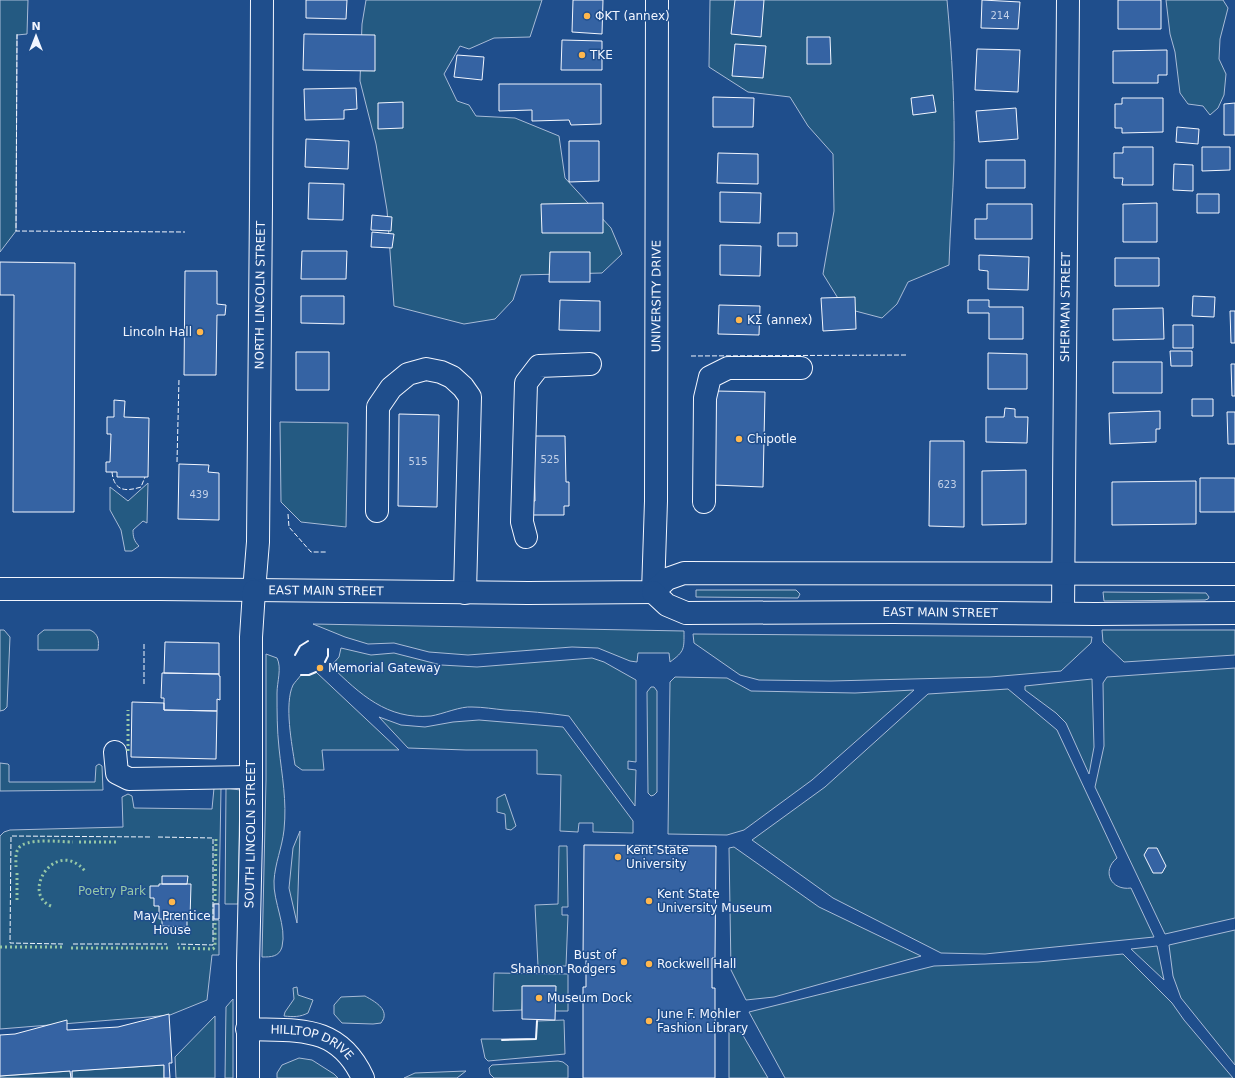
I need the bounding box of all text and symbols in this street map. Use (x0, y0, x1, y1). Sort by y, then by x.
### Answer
place label: ΦΚΤ (annex) (595, 9, 670, 23)
house number: 214 (990, 10, 1010, 21)
marker: ΦΚΤ (annex) (582, 11, 592, 21)
north arrow (16, 16, 56, 56)
text: N (31, 20, 41, 33)
place label: TKE (589, 48, 613, 62)
marker: TKE (577, 50, 587, 60)
street label: NORTH LINCOLN STREET (253, 220, 268, 369)
street label: UNIVERSITY DRIVE (649, 240, 664, 352)
street label: SHERMAN STREET (1058, 251, 1073, 362)
place label: ΚΣ (annex) (747, 313, 812, 327)
marker: ΚΣ (annex) (734, 315, 744, 325)
place label: Lincoln Hall (123, 325, 192, 339)
marker: Lincoln Hall (195, 327, 205, 337)
place label: Chipotle (747, 432, 797, 446)
marker: Chipotle (734, 434, 744, 444)
house number: 525 (540, 454, 560, 465)
house number: 515 (408, 456, 428, 467)
house number: 623 (937, 479, 957, 490)
house number: 439 (189, 489, 209, 500)
street label: EAST MAIN STREET (268, 583, 384, 598)
street label: EAST MAIN STREET (883, 605, 999, 620)
place label: Memorial Gateway (328, 661, 441, 675)
marker: Memorial Gateway (315, 663, 325, 673)
street label: SOUTH LINCOLN STREET (242, 759, 258, 908)
place label: Kent State University (626, 843, 689, 871)
marker: Kent State University (613, 852, 623, 862)
park label: Poetry Park (78, 884, 146, 898)
place label: Kent State University Museum (657, 887, 772, 915)
marker: Kent State University Museum (644, 896, 654, 906)
marker: May Prentice House (167, 897, 177, 907)
place label: May Prentice House (133, 909, 211, 937)
place label: Bust of Shannon Rodgers (511, 948, 617, 976)
marker: Bust of Shannon Rodgers (619, 957, 629, 967)
place label: Rockwell Hall (657, 957, 736, 971)
marker: Rockwell Hall (644, 959, 654, 969)
place label: Museum Dock (547, 991, 632, 1005)
marker: Museum Dock (534, 993, 544, 1003)
place label: June F. Mohler Fashion Library (656, 1007, 748, 1035)
marker: June F. Mohler Fashion Library (644, 1016, 654, 1026)
street label: HILLTOP DRIVE (270, 1023, 357, 1063)

